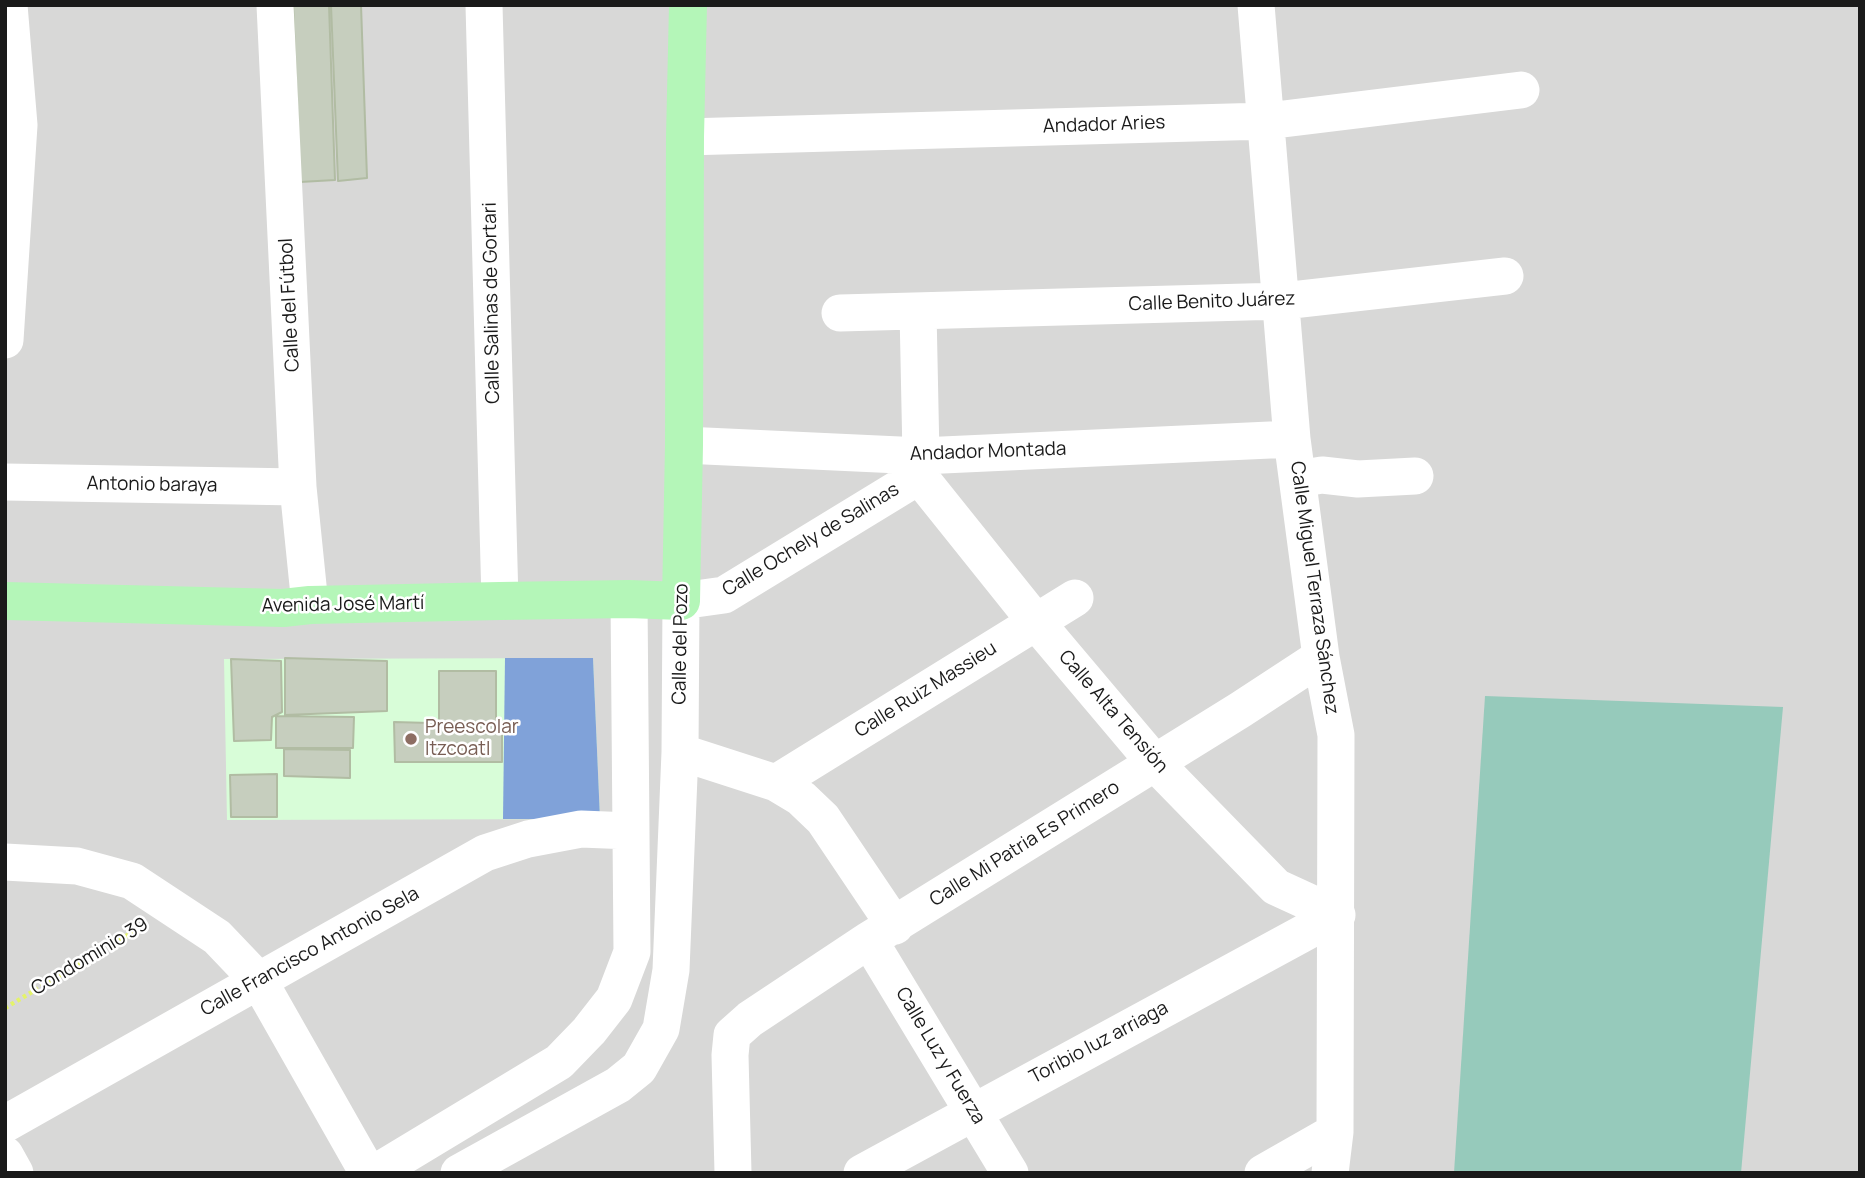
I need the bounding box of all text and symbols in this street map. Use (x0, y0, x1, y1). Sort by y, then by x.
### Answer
street label: Andador Aries (1042, 111, 1166, 139)
street label: Calle Salinas de Gortari (479, 202, 505, 404)
street label: Calle del Fútbol (275, 238, 305, 372)
street label: Calle Benito Juárez (1128, 288, 1296, 316)
street label: Andador Montada (909, 438, 1067, 466)
street label: Calle Miguel Terraza Sánchez (1285, 460, 1343, 716)
street label: Antonio baraya (86, 472, 218, 498)
street label: Calle Ochely de Salinas (719, 478, 903, 602)
street label: Calle del Pozo (669, 583, 693, 705)
street label: Avenida José Martí (261, 592, 425, 618)
street label: Calle Ruiz Massieu (851, 637, 1001, 743)
street label: Calle Alta Tensión (1053, 646, 1173, 778)
place label: Preescolar Itzcoatl (425, 717, 519, 761)
marker: Preescolar Itzcoatl (403, 731, 419, 747)
street label: Calle Mi Patria Es Primero (926, 776, 1124, 912)
street label: Calle Francisco Antonio Sela (197, 882, 423, 1022)
street label: Condominio 39 (27, 913, 153, 1001)
street label: Calle Luz y Fuerza (890, 984, 990, 1128)
street label: Toribio luz arriaga (1026, 997, 1172, 1089)

